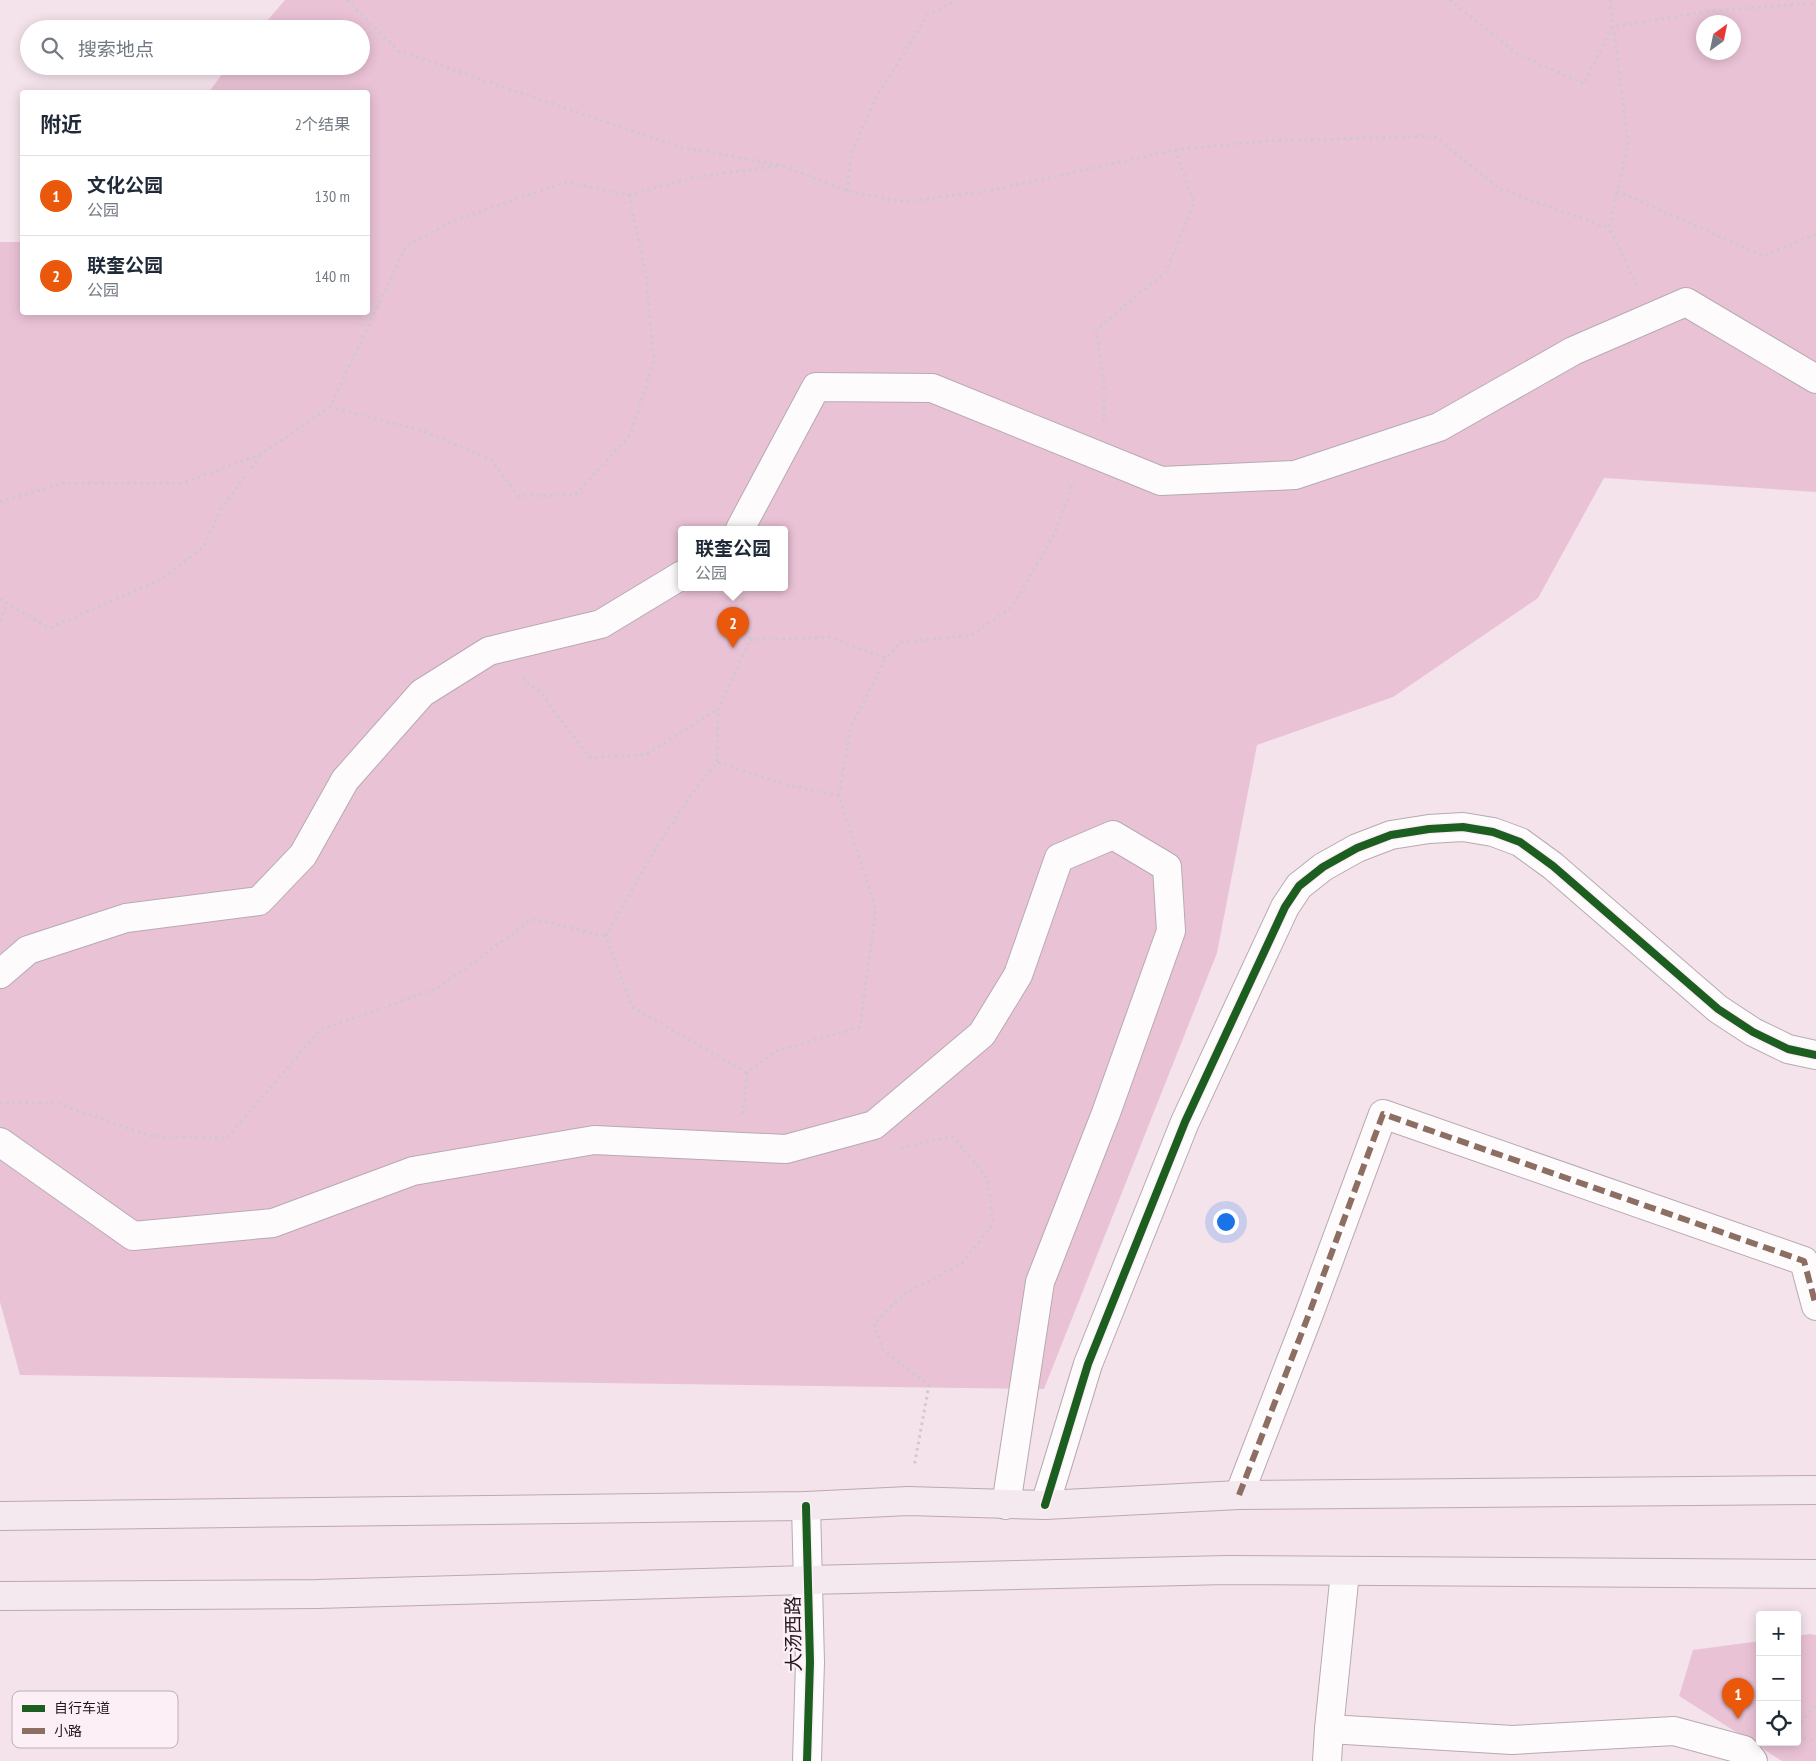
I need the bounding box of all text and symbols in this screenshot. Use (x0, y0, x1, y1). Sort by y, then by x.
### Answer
north arrow (1696, 15, 1741, 60)
search box (20, 20, 370, 75)
icon: search (38, 34, 66, 62)
text: 搜索地点 (78, 37, 154, 61)
text: 附近 (40, 111, 82, 138)
text: 2个结果 (295, 114, 350, 134)
text: 文化公园 (87, 173, 163, 197)
text: 1 (52, 186, 60, 206)
text: 130 m (315, 186, 350, 206)
text: 公园 (87, 200, 119, 220)
text: 联奎公园 (87, 253, 163, 277)
text: 2 (52, 266, 60, 286)
text: 140 m (315, 266, 350, 286)
text: 公园 (87, 280, 119, 300)
popup (678, 526, 788, 591)
text: 联奎公园 (695, 536, 771, 560)
text: 公园 (695, 563, 727, 583)
pin: 2 (717, 607, 749, 648)
your location (1213, 1209, 1239, 1235)
street label: 大汤西路 (780, 1596, 806, 1672)
map controls (1756, 1611, 1801, 1746)
button: + (1756, 1611, 1801, 1656)
button: − (1756, 1656, 1801, 1701)
pin: 1 (1722, 1678, 1754, 1719)
legend (12, 1691, 178, 1748)
text: 自行车道 (54, 1699, 110, 1717)
button: locate (1756, 1701, 1801, 1746)
text: 小路 (54, 1722, 82, 1740)

